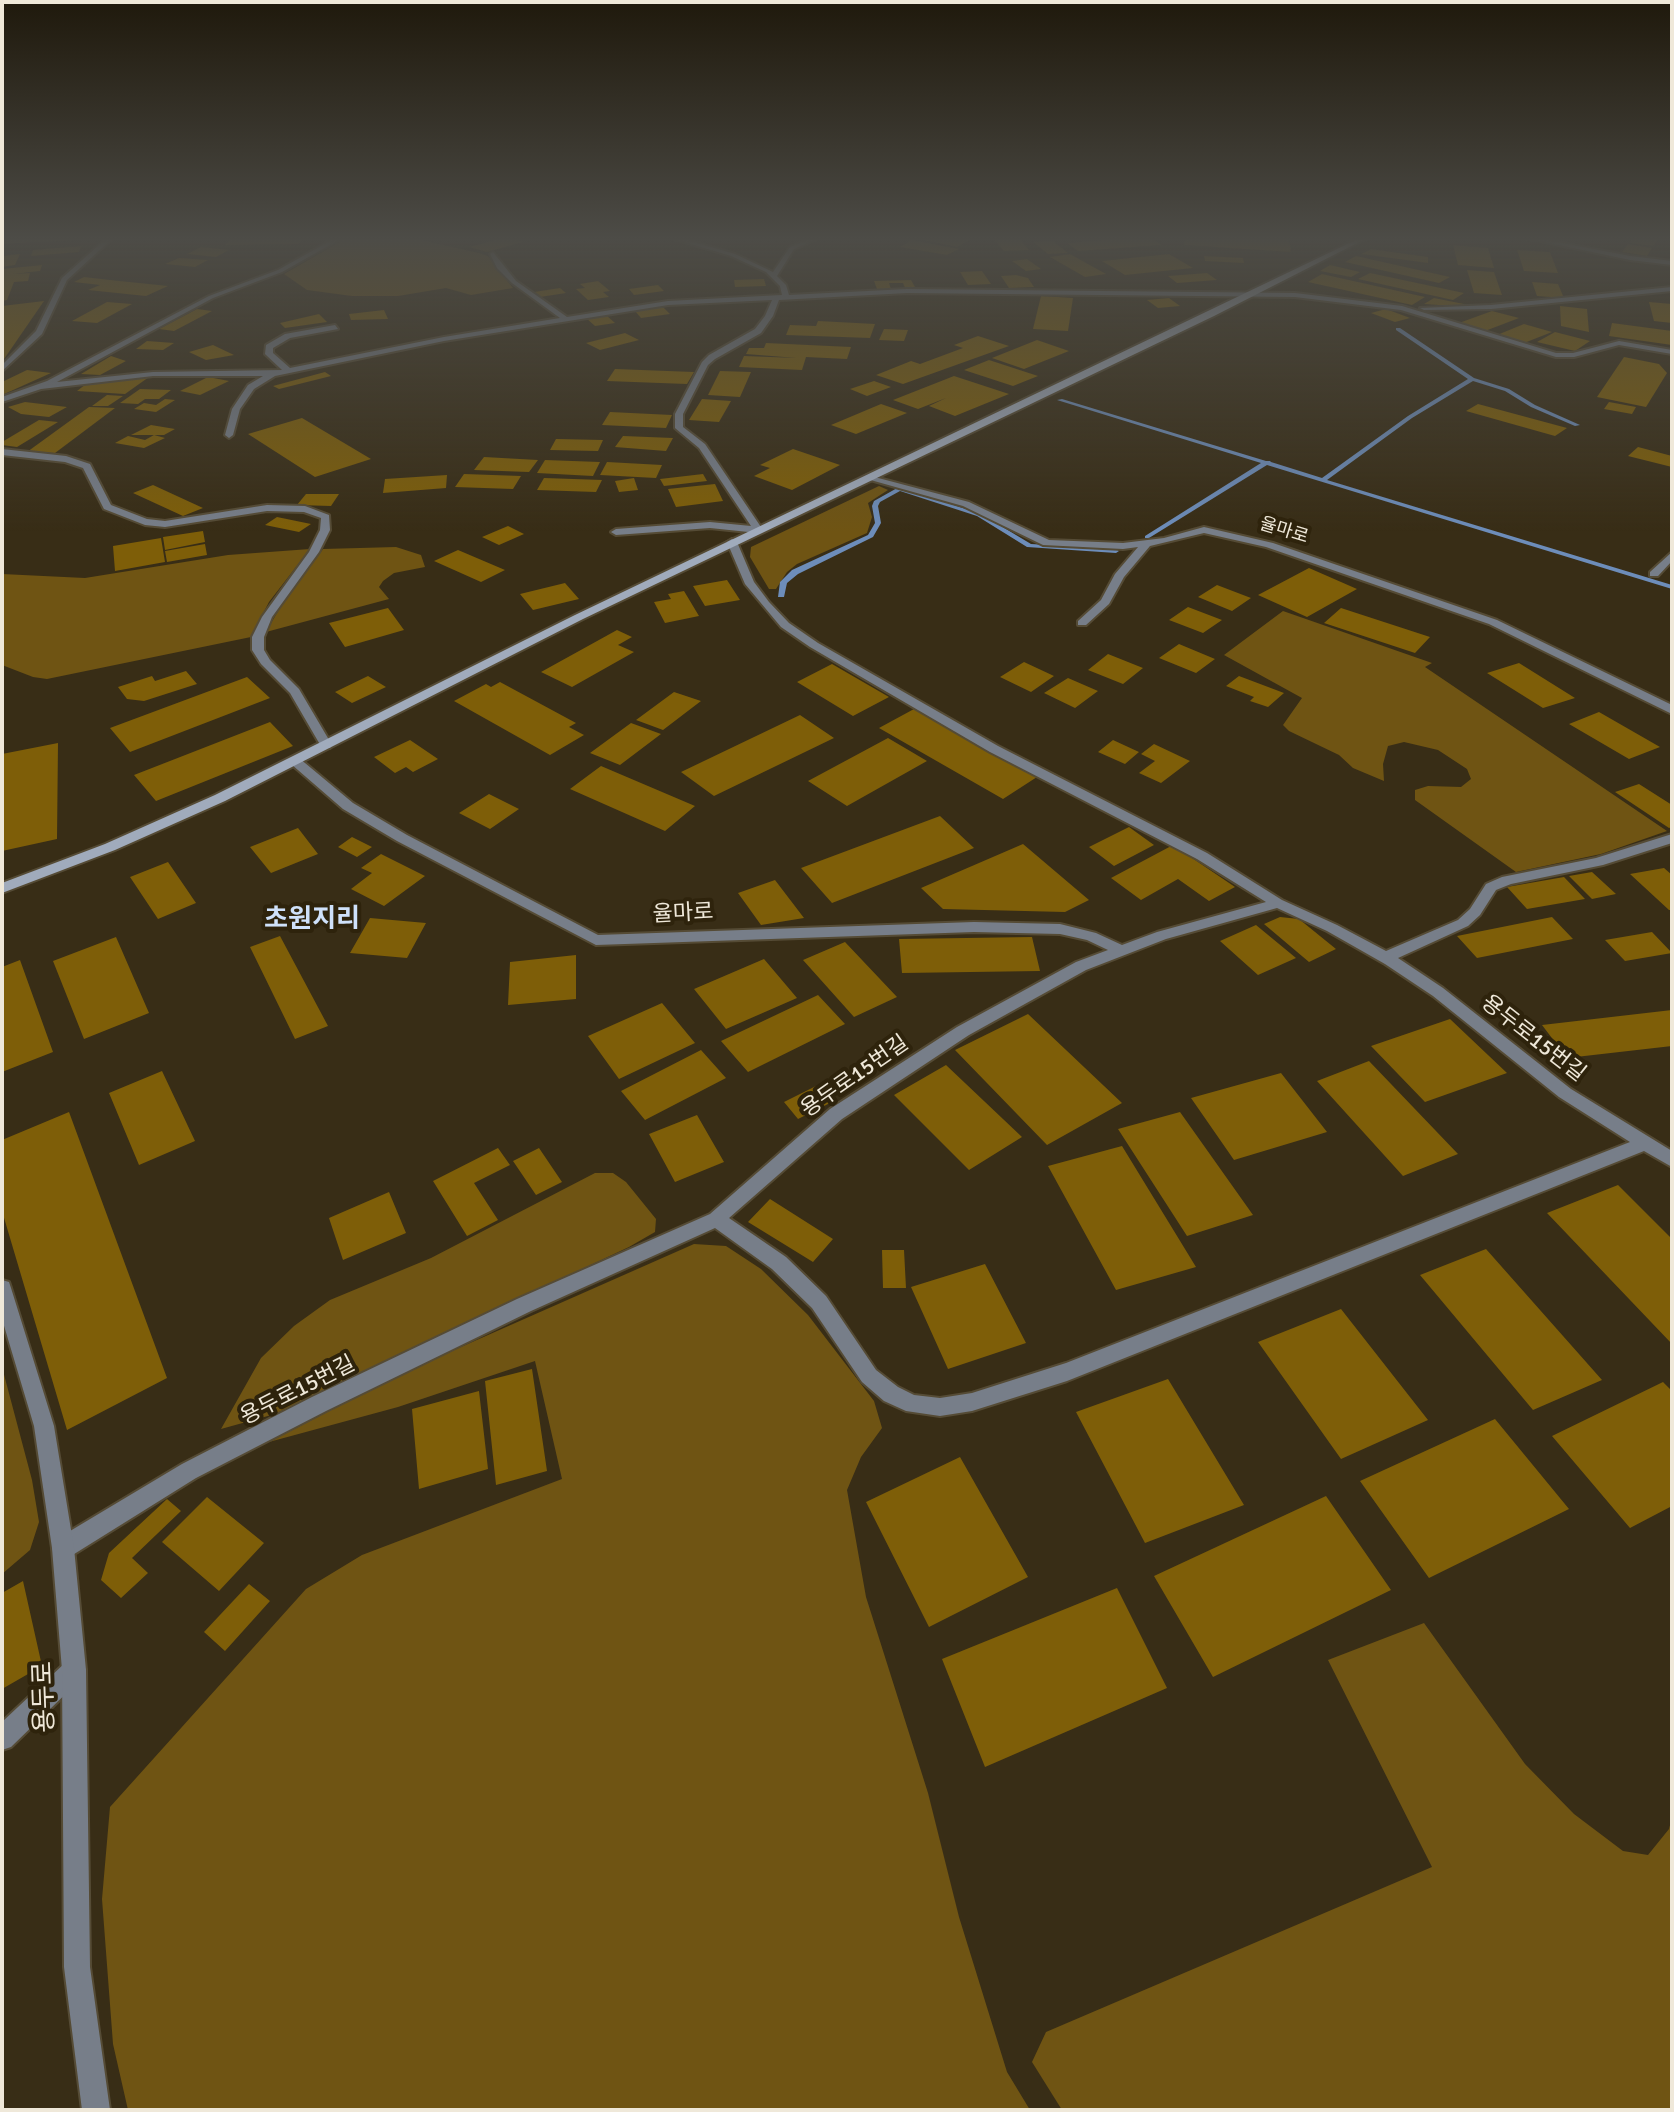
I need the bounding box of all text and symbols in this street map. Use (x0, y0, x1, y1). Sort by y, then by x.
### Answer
street label: 율마로 (1257, 513, 1311, 549)
street label: 율마로 (652, 899, 714, 929)
district label: 초원지리 (264, 904, 360, 936)
street label: 용두로15번길 (1476, 990, 1590, 1088)
street label: 용두로15번길 (796, 1030, 914, 1124)
street label: 용두로15번길 (236, 1351, 360, 1431)
street label: 용두로 (28, 1661, 62, 1733)

